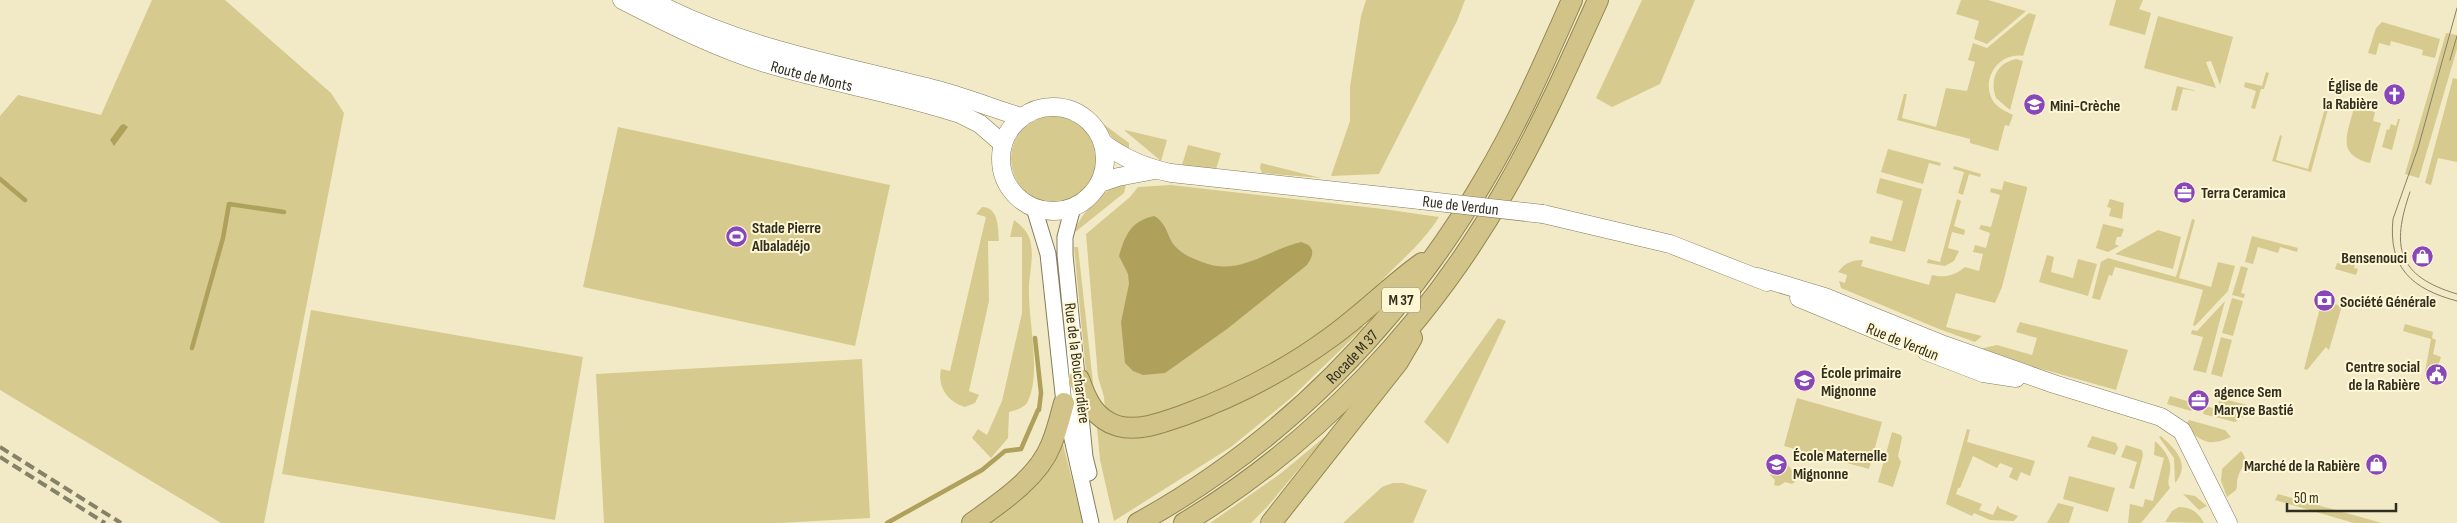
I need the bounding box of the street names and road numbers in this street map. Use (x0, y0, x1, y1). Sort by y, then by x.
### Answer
street label: Route de Monts (768, 57, 855, 96)
street label: Rue de Verdun (1421, 192, 1500, 220)
road number: M 37 (1382, 288, 1420, 312)
street label: Rue de la Bouchardière (1060, 302, 1093, 425)
street label: Rue de Verdun (1863, 319, 1941, 366)
street label: Rocade M 37 (1323, 326, 1383, 388)

